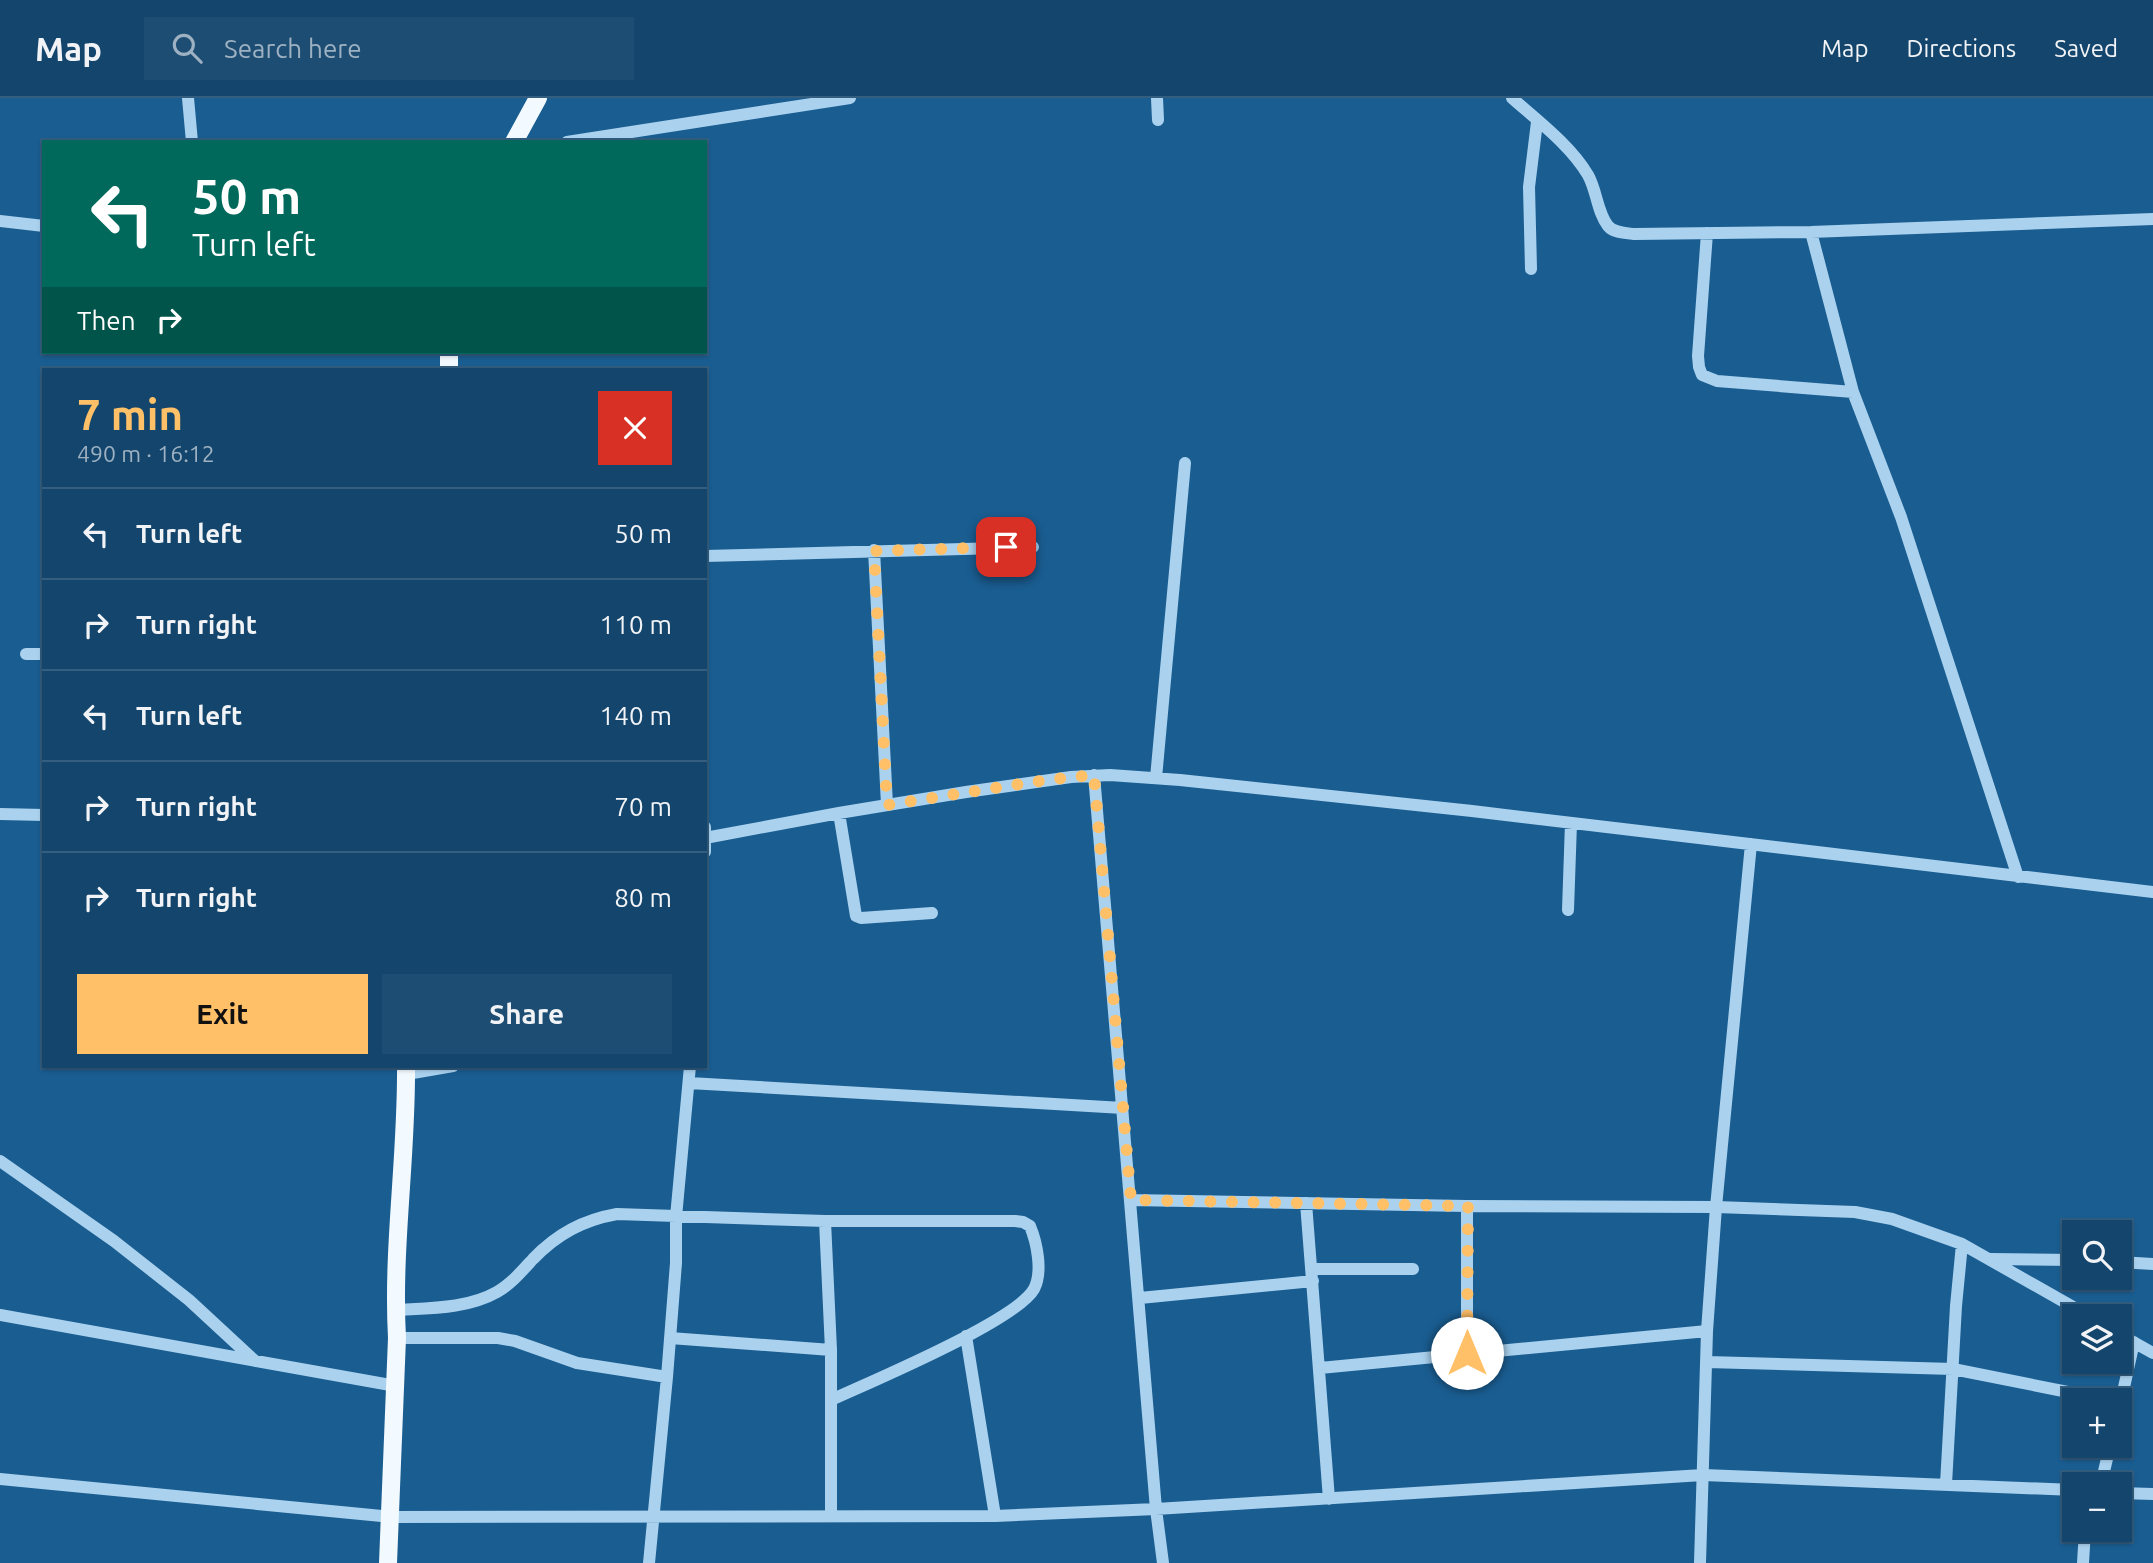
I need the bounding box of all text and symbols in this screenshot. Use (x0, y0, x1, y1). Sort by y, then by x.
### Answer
search box (144, 17, 634, 80)
icon: search (168, 29, 206, 67)
text: Map (35, 30, 102, 67)
text: Search here (224, 34, 362, 63)
text: Map (1821, 35, 1868, 62)
text: Directions (1906, 35, 2016, 62)
text: Saved (2054, 35, 2118, 62)
icon: left (77, 168, 168, 259)
text: 50 m (192, 168, 301, 223)
text: Turn left (192, 226, 316, 262)
icon: right (150, 301, 188, 339)
text: Then (77, 306, 136, 335)
text: 7 min (77, 391, 183, 438)
button: close (598, 391, 672, 465)
text: 490 m · 16:12 (77, 441, 215, 466)
icon: left (77, 515, 115, 553)
pin (976, 517, 1036, 577)
text: Turn left (136, 519, 242, 548)
text: 50 m (614, 519, 672, 548)
icon: arrive (987, 528, 1025, 566)
icon: right (77, 606, 115, 644)
text: Turn right (136, 610, 257, 639)
text: 110 m (600, 610, 672, 639)
icon: left (77, 697, 115, 735)
text: Turn left (136, 701, 242, 730)
text: 140 m (600, 701, 672, 730)
icon: right (77, 788, 115, 826)
text: Turn right (136, 792, 257, 821)
text: 70 m (614, 792, 672, 821)
icon: right (77, 879, 115, 917)
text: Turn right (136, 883, 257, 912)
text: 80 m (614, 883, 672, 912)
button: Exit (77, 974, 368, 1054)
button: Share (382, 974, 672, 1054)
map controls (2062, 1220, 2132, 1542)
button: search (2062, 1220, 2132, 1290)
button: layers (2062, 1304, 2132, 1374)
position arrow (1430, 1316, 1504, 1390)
button: + (2062, 1388, 2132, 1458)
button: − (2062, 1472, 2132, 1542)

